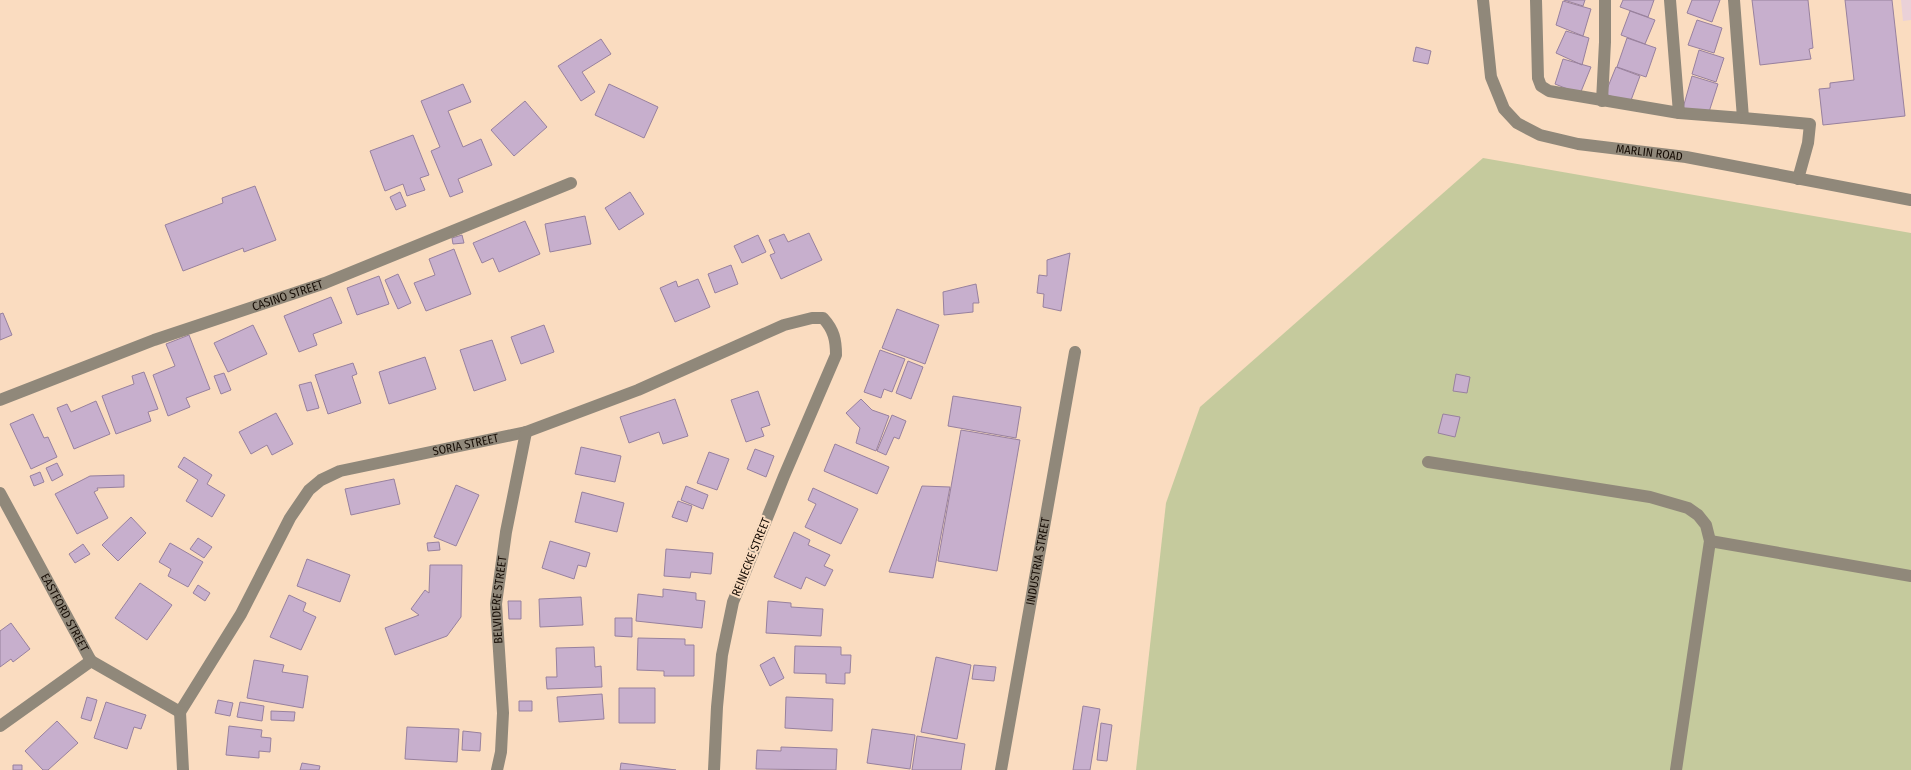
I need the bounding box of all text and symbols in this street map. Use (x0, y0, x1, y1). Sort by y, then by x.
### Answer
street label: MARLIN ROAD (1615, 142, 1684, 164)
street label: CASINO STREET (250, 277, 325, 314)
street label: SORIA STREET (431, 431, 500, 458)
street label: REINECKE STREET (729, 515, 773, 598)
street label: INDUSTRIA STREET (1023, 516, 1053, 606)
street label: BELVIDERE STREET (489, 555, 510, 644)
street label: EASTFORD STREET (38, 571, 92, 654)

